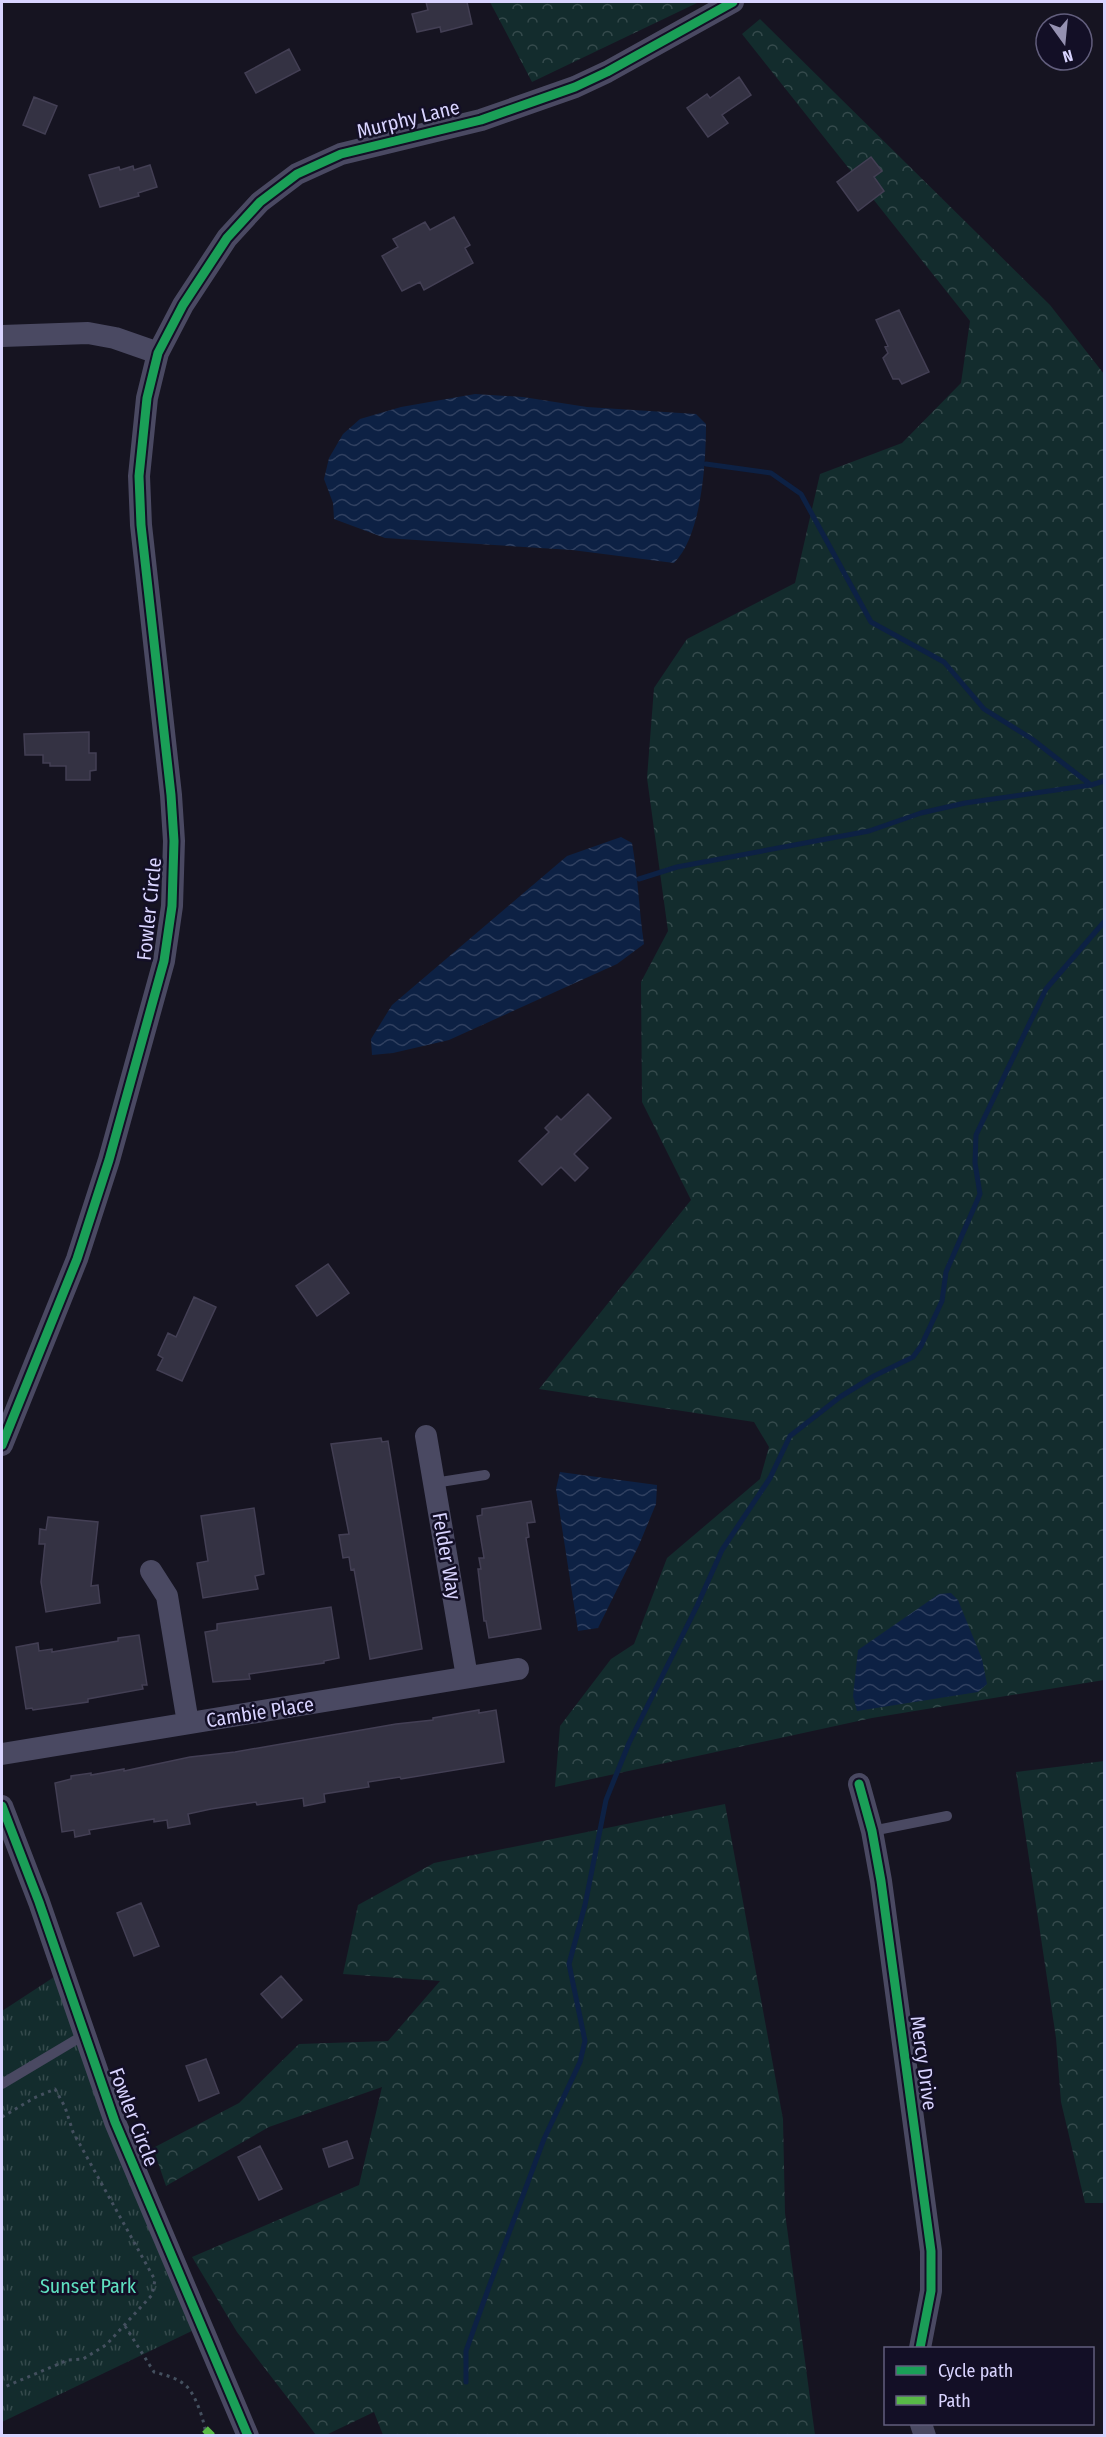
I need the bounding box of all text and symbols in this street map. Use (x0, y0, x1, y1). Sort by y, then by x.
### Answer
north arrow (1034, 12, 1094, 72)
text: N (1061, 46, 1075, 66)
street label: Murphy Lane (354, 95, 462, 143)
street label: Fowler Circle (132, 856, 166, 962)
street label: Felder Way (428, 1510, 466, 1602)
street label: Cambie Place (204, 1692, 316, 1732)
street label: Mercy Drive (906, 2014, 942, 2112)
street label: Fowler Circle (104, 2064, 164, 2170)
park label: Sunset Park (40, 2274, 137, 2298)
legend (884, 2347, 1094, 2425)
text: Cycle path (938, 2360, 1013, 2382)
text: Path (938, 2390, 971, 2412)

